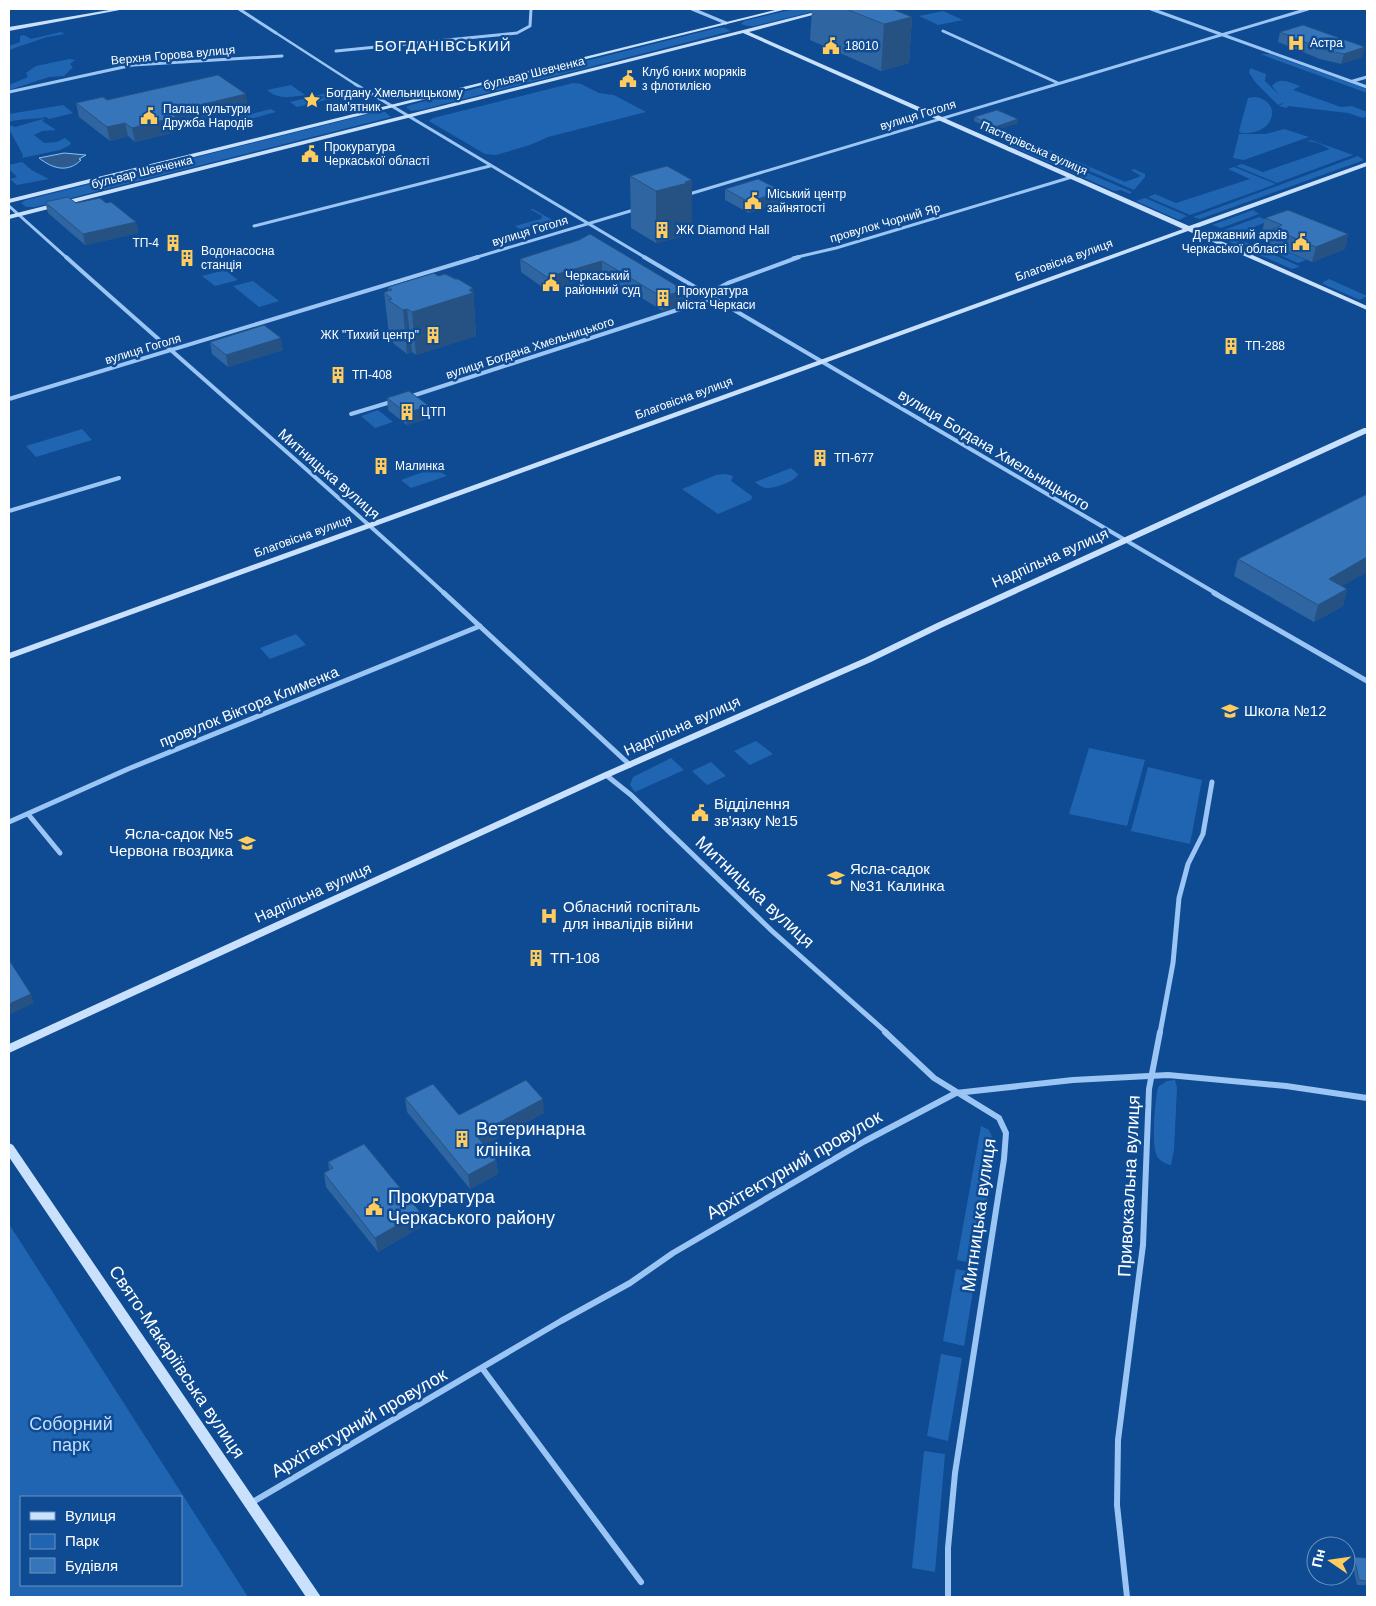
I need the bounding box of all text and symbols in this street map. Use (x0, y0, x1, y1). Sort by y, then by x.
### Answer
hospital icon: Астра (1286, 33, 1306, 53)
public building icon: 18010 (821, 36, 841, 56)
place label: Астра (1310, 36, 1343, 50)
district label: БОГДАНІВСЬКИЙ (374, 37, 512, 54)
place label: 18010 (845, 39, 879, 53)
street label: Верхня Горова вулиця (110, 43, 236, 67)
street label: бульвар Шевченка (482, 54, 586, 92)
place label: Клуб юних моряків з флотилією (642, 65, 746, 93)
public building icon: Клуб юних моряків з флотилією (618, 69, 638, 89)
place label: Богдану Хмельницькому пам'ятник (326, 86, 463, 114)
place icon: Богдану Хмельницькому пам'ятник (302, 90, 322, 110)
street label: вулиця Гоголя (878, 97, 958, 133)
place label: Палац культури Дружба Народів (163, 102, 253, 130)
public building icon: Палац культури Дружба Народів (139, 106, 159, 126)
street label: Пастерівська вулиця (978, 118, 1090, 178)
place label: Прокуратура Черкаської області (324, 140, 429, 168)
public building icon: Прокуратура Черкаської області (300, 144, 320, 164)
street label: бульвар Шевченка (90, 153, 194, 191)
place label: Міський центр зайнятості (767, 187, 846, 215)
public building icon: Міський центр зайнятості (743, 191, 763, 211)
street label: провулок Чорний Яр (828, 200, 942, 245)
street label: вулиця Гоголя (490, 213, 570, 249)
building icon: ЖК Diamond Hall (652, 220, 672, 240)
place label: ЖК Diamond Hall (676, 223, 769, 237)
place label: Державний архів Черкаської області (1182, 228, 1287, 256)
public building icon: Державний архів Черкаської області (1291, 232, 1311, 252)
building icon: ТП-4 (163, 233, 183, 253)
place label: ТП-4 (132, 236, 159, 250)
street label: Благовісна вулиця (1013, 236, 1115, 284)
place label: Водонасосна станція (201, 244, 275, 272)
building icon: Водонасосна станція (177, 248, 197, 268)
place label: Черкаський районний суд (565, 269, 640, 297)
public building icon: Черкаський районний суд (541, 273, 561, 293)
place label: Прокуратура міста Черкаси (677, 284, 756, 312)
building icon: Прокуратура міста Черкаси (653, 288, 673, 308)
street label: вулиця Богдана Хмельницького (444, 314, 616, 382)
building icon: ЖК "Тихий центр" (423, 325, 443, 345)
place label: ЖК "Тихий центр" (321, 328, 419, 342)
street label: вулиця Гоголя (103, 331, 183, 367)
building icon: ТП-288 (1221, 336, 1241, 356)
place label: ТП-288 (1245, 339, 1285, 353)
building icon: ТП-408 (328, 365, 348, 385)
place label: ТП-408 (352, 368, 392, 382)
street label: Благовісна вулиця (633, 374, 735, 422)
street label: вулиця Богдана Хмельницького (896, 386, 1093, 514)
building icon: ЦТП (397, 402, 417, 422)
place label: ЦТП (421, 405, 446, 419)
street label: Митницька вулиця (275, 425, 384, 522)
building icon: ТП-677 (810, 448, 830, 468)
place label: ТП-677 (834, 451, 874, 465)
building icon: Малинка (371, 456, 391, 476)
place label: Малинка (395, 459, 445, 473)
street label: Благовісна вулиця (252, 512, 354, 560)
street label: Надпільна вулиця (989, 524, 1111, 591)
street label: провулок Віктора Клименка (157, 663, 341, 750)
street label: Надпільна вулиця (621, 692, 743, 759)
school or university icon: Школа №12 (1220, 701, 1240, 721)
place label: Школа №12 (1244, 702, 1327, 719)
place label: Відділення зв'язку №15 (714, 795, 798, 829)
public building icon: Відділення зв'язку №15 (690, 803, 710, 823)
place label: Ясла-садок №5 Червона гвоздика (109, 825, 234, 859)
street label: Митницька вулиця (692, 832, 818, 952)
school or university icon: Ясла-садок №5 Червона гвоздика (237, 833, 257, 853)
street label: Надпільна вулиця (252, 859, 374, 926)
place label: Ясла-садок №31 Калинка (850, 860, 945, 894)
school or university icon: Ясла-садок №31 Калинка (826, 868, 846, 888)
place label: Обласний госпіталь для інвалідів війни (563, 898, 701, 932)
hospital icon: Обласний госпіталь для інвалідів війни (539, 906, 559, 926)
building icon: ТП-108 (526, 948, 546, 968)
place label: ТП-108 (550, 949, 600, 966)
street label: Привокзальна вулиця (1114, 1095, 1144, 1277)
street label: Архітектурний провулок (703, 1106, 885, 1224)
place label: Ветеринарна клініка (476, 1119, 586, 1160)
building icon: Ветеринарна клініка (452, 1129, 472, 1149)
street label: Митницька вулиця (958, 1137, 1000, 1293)
place label: Прокуратура Черкаського району (388, 1187, 555, 1228)
public building icon: Прокуратура Черкаського району (364, 1197, 384, 1217)
street label: Свято-Макаріївська вулиця (105, 1262, 249, 1462)
street label: Архітектурний провулок (268, 1364, 450, 1482)
park label: Соборний парк (29, 1414, 113, 1455)
legend (20, 1496, 182, 1586)
text: Вулиця (65, 1507, 116, 1524)
text: Парк (65, 1532, 99, 1549)
north arrow (1306, 1536, 1356, 1586)
text: Пн (1308, 1547, 1328, 1569)
text: Будівля (65, 1557, 118, 1574)

